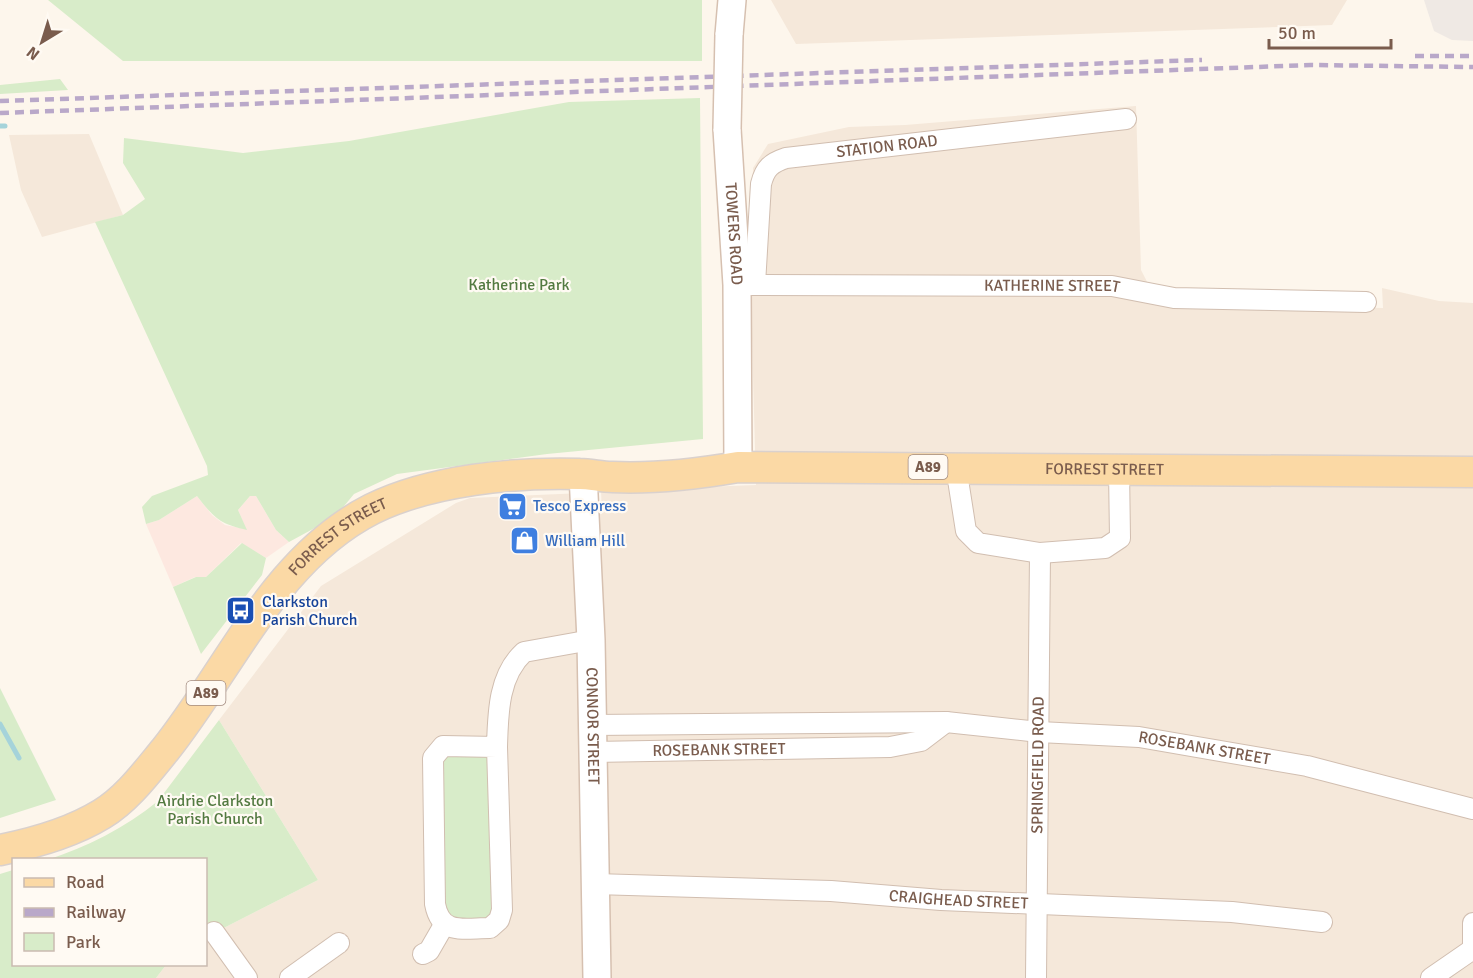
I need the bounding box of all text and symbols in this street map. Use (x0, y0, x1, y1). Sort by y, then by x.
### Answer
north arrow (12, 12, 72, 72)
scale bar (1269, 12, 1390, 50)
text: 50 m (1278, 22, 1316, 44)
text: N (23, 42, 44, 64)
street label: STATION ROAD (835, 131, 939, 162)
street label: TOWERS ROAD (720, 182, 747, 286)
park label: Katherine Park (468, 275, 570, 295)
street label: KATHERINE STREET (984, 276, 1122, 297)
road number: A89 (908, 455, 948, 479)
street label: FORREST STREET (1045, 459, 1164, 480)
supermarket icon: Tesco Express (496, 490, 528, 522)
street label: FORREST STREET (284, 493, 390, 580)
place label: Tesco Express (533, 496, 626, 516)
shop icon: William Hill (508, 525, 540, 557)
place label: William Hill (545, 531, 625, 551)
place label: Clarkston Parish Church (262, 592, 358, 630)
bus stop icon: Clarkston Parish Church (225, 595, 257, 627)
street label: CONNOR STREET (581, 667, 604, 785)
road number: A89 (186, 681, 226, 705)
street label: SPRINGFIELD ROAD (1027, 696, 1049, 834)
street label: ROSEBANK STREET (1137, 727, 1272, 769)
street label: ROSEBANK STREET (652, 739, 786, 761)
park label: Airdrie Clarkston Parish Church (157, 791, 273, 829)
legend (12, 858, 207, 966)
text: Road (66, 871, 105, 893)
street label: CRAIGHEAD STREET (888, 886, 1029, 914)
text: Railway (66, 901, 127, 923)
text: Park (66, 931, 101, 953)

